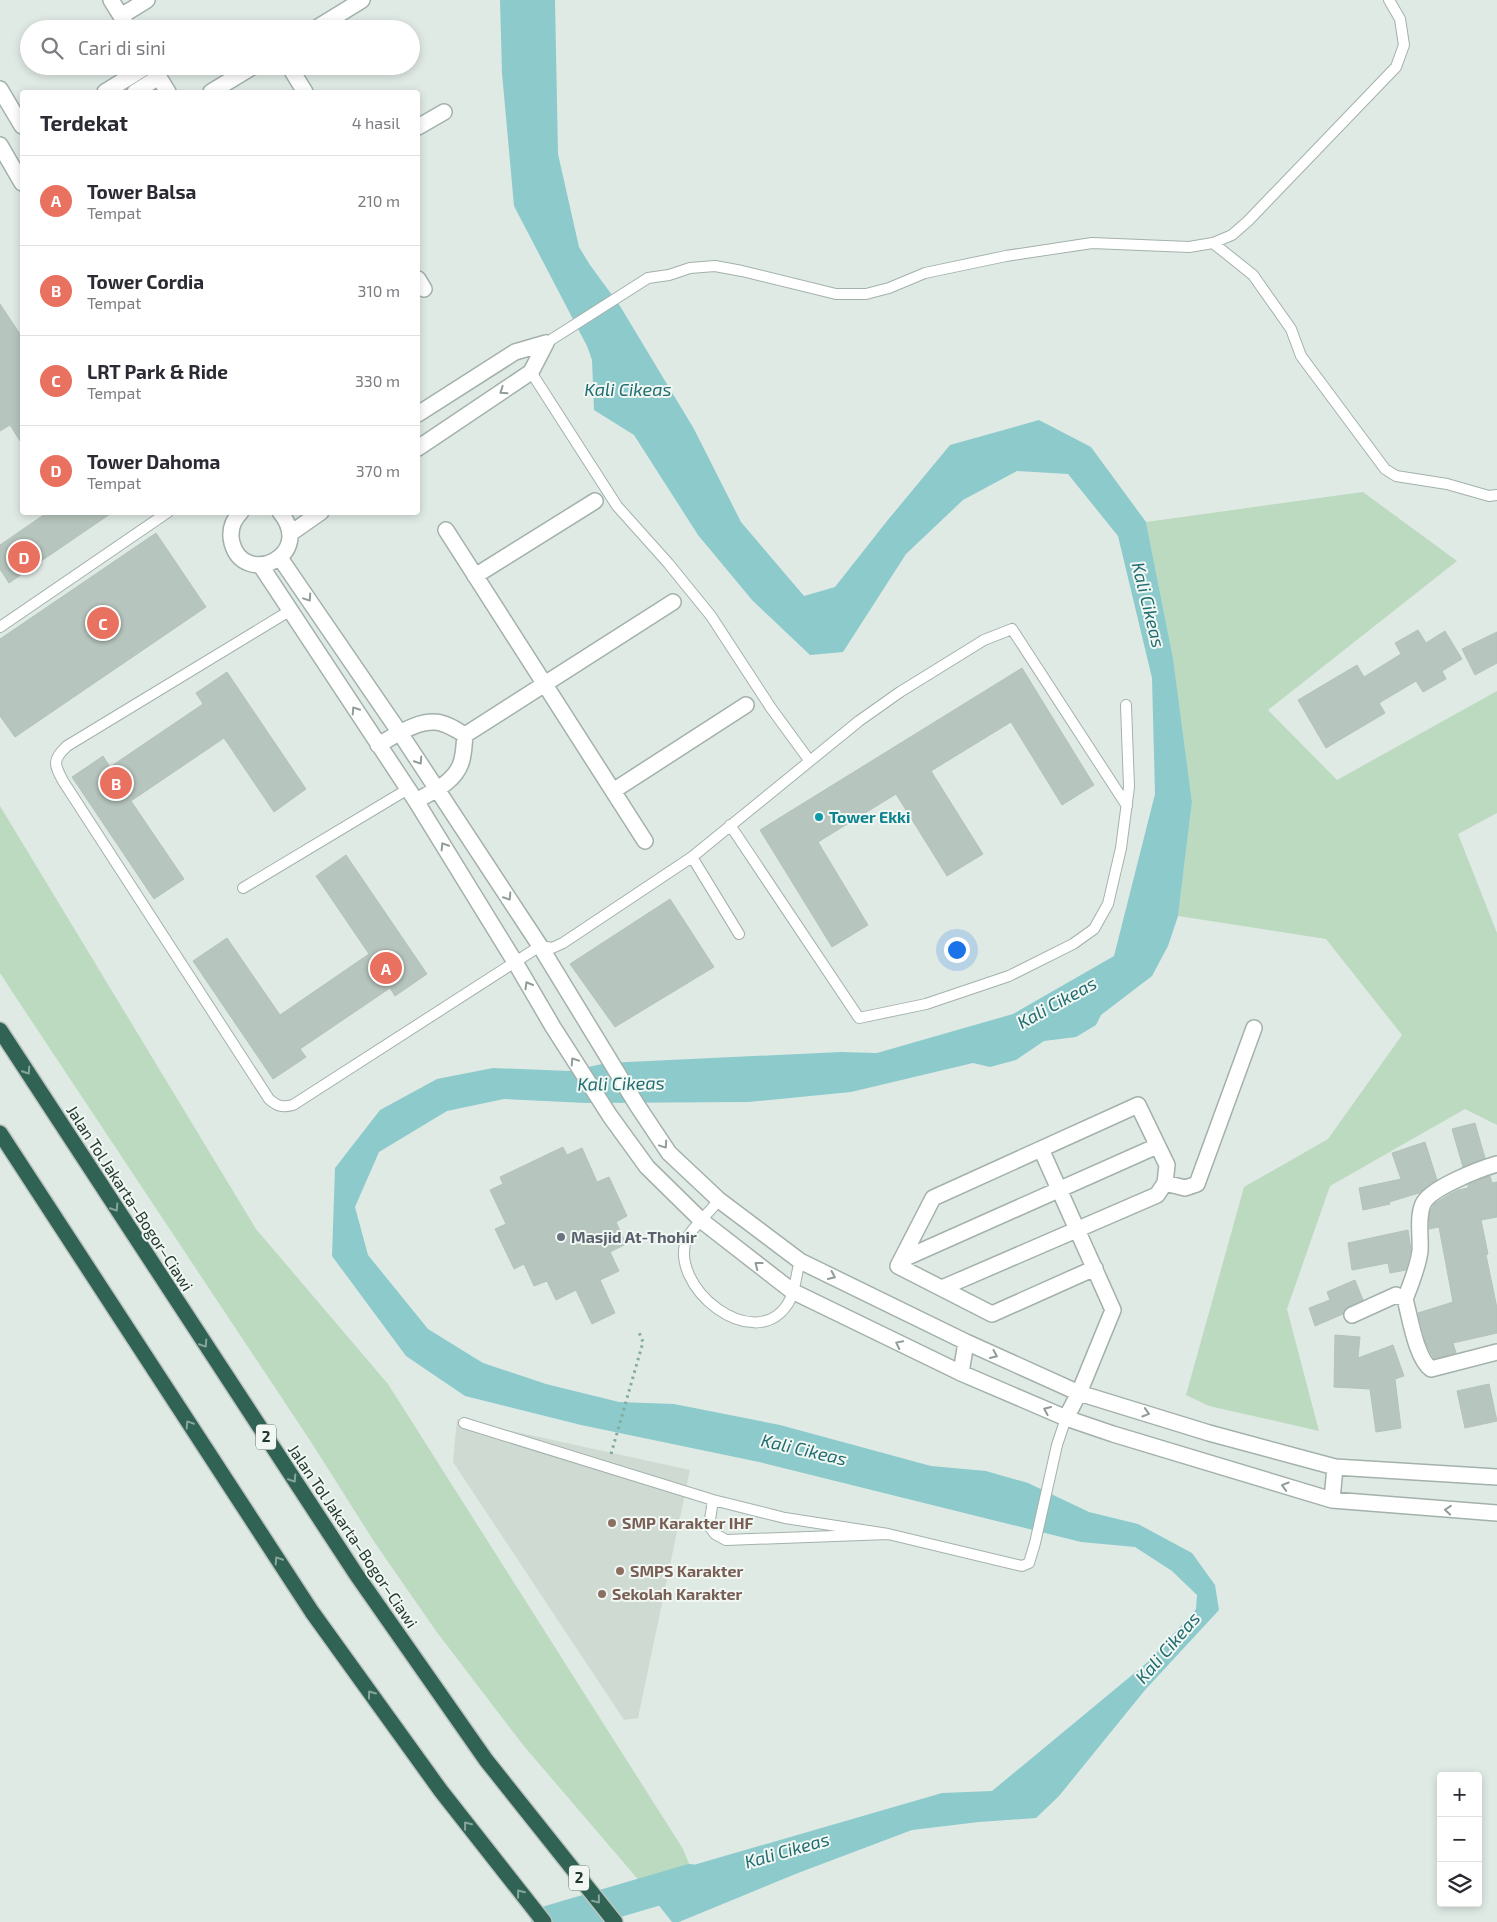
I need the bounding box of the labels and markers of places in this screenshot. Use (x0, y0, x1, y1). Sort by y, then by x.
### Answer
pin: D (8, 538, 40, 576)
pin: C (87, 604, 119, 642)
pin: B (100, 764, 132, 802)
place label: Tower Ekki (829, 807, 910, 826)
marker: Tower Ekki (813, 811, 825, 823)
pin: A (370, 949, 402, 987)
place label: Masjid At-Thohir (571, 1227, 697, 1246)
marker: Masjid At-Thohir (555, 1231, 567, 1243)
place label: SMP Karakter IHF (622, 1513, 753, 1532)
marker: SMP Karakter IHF (606, 1517, 618, 1529)
place label: SMPS Karakter (630, 1561, 743, 1580)
marker: SMPS Karakter (614, 1565, 626, 1577)
place label: Sekolah Karakter (612, 1584, 743, 1603)
marker: Sekolah Karakter (596, 1588, 608, 1600)

